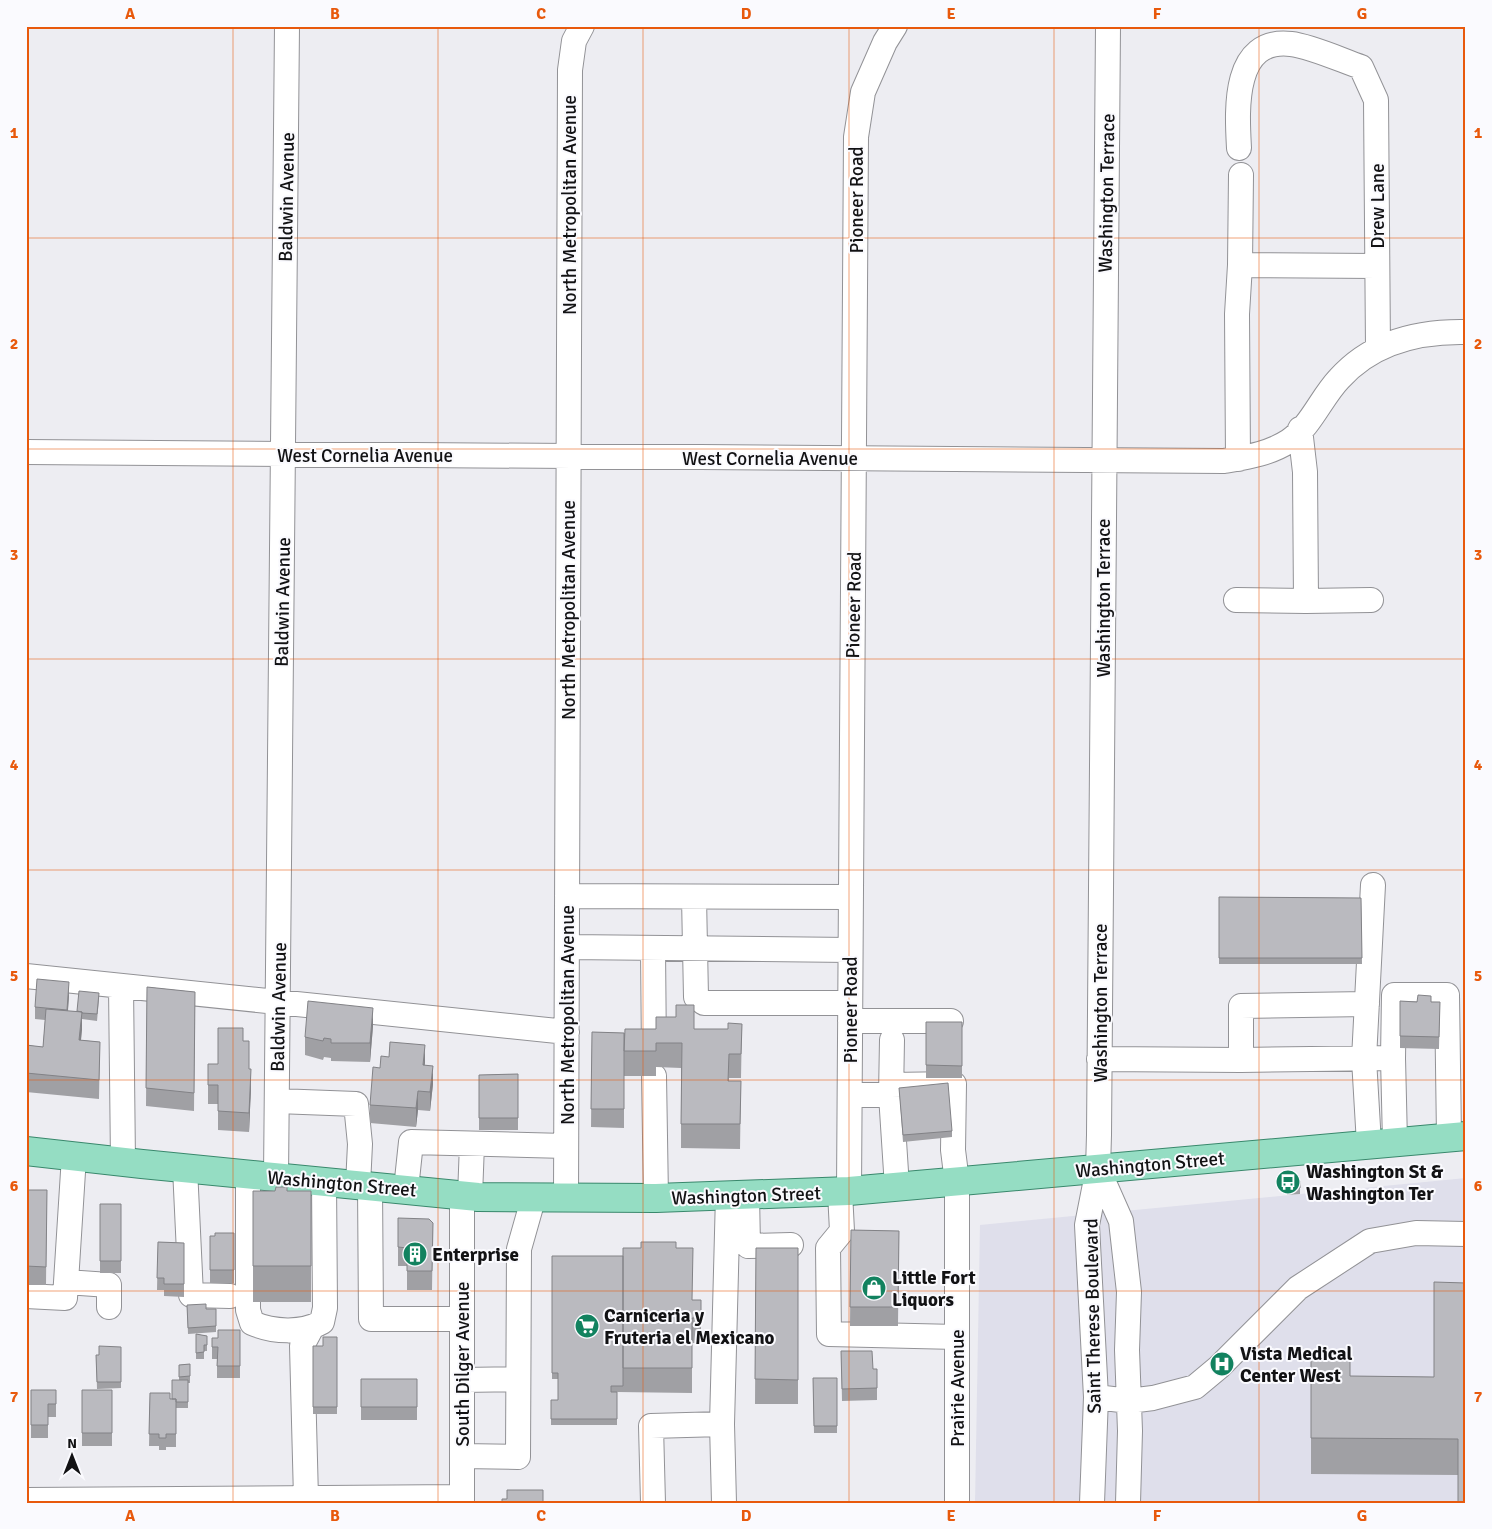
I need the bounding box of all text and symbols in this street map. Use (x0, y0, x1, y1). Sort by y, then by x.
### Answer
text: A (125, 4, 136, 24)
text: B (330, 4, 340, 24)
text: C (536, 4, 546, 24)
text: D (741, 4, 752, 24)
text: E (946, 4, 956, 24)
text: F (1153, 4, 1162, 24)
text: G (1357, 4, 1367, 24)
street label: North Metropolitan Avenue (558, 95, 582, 315)
street label: Washington Terrace (1094, 113, 1120, 273)
text: 1 (10, 123, 19, 143)
text: 1 (1474, 123, 1483, 143)
street label: Baldwin Avenue (274, 132, 300, 262)
street label: Pioneer Road (845, 146, 869, 254)
street label: Drew Lane (1366, 163, 1390, 249)
text: 2 (10, 334, 18, 354)
text: 2 (1474, 334, 1482, 354)
street label: West Cornelia Avenue (277, 444, 453, 468)
street label: West Cornelia Avenue (682, 447, 858, 471)
street label: North Metropolitan Avenue (557, 500, 581, 720)
street label: Washington Terrace (1092, 518, 1116, 678)
street label: Baldwin Avenue (270, 537, 296, 667)
text: 3 (10, 545, 18, 565)
text: 3 (1474, 545, 1482, 565)
street label: Pioneer Road (841, 551, 867, 659)
text: 4 (10, 755, 19, 775)
text: 4 (1474, 755, 1483, 775)
street label: North Metropolitan Avenue (556, 905, 580, 1125)
street label: Washington Terrace (1089, 923, 1113, 1083)
street label: Baldwin Avenue (266, 942, 292, 1072)
street label: Pioneer Road (839, 956, 863, 1064)
text: 5 (10, 966, 18, 986)
text: 5 (1474, 966, 1482, 986)
street label: Washington Street (1074, 1146, 1226, 1183)
place label: Washington St & Washington Ter (1306, 1160, 1444, 1206)
street label: Washington Street (266, 1166, 418, 1203)
bus stop icon: Washington St & Washington Ter (1275, 1169, 1301, 1195)
text: 6 (10, 1176, 19, 1196)
text: 6 (1474, 1176, 1483, 1196)
street label: Washington Street (671, 1181, 822, 1211)
street label: Saint Therese Boulevard (1079, 1218, 1107, 1414)
building icon: Enterprise (402, 1241, 428, 1267)
place label: Enterprise (432, 1243, 519, 1267)
place label: Little Fort Liquors (892, 1266, 976, 1312)
shop icon: Little Fort Liquors (861, 1275, 887, 1301)
street label: South Dilger Avenue (451, 1281, 475, 1447)
place label: Carniceria y Fruteria el Mexicano (604, 1304, 775, 1350)
supermarket icon: Carniceria y Fruteria el Mexicano (574, 1313, 600, 1339)
street label: Prairie Avenue (946, 1329, 970, 1447)
place label: Vista Medical Center West (1240, 1342, 1353, 1388)
hospital icon: Vista Medical Center West (1209, 1351, 1235, 1377)
text: 7 (10, 1387, 19, 1407)
text: 7 (1474, 1387, 1483, 1407)
north arrow (48, 1432, 98, 1482)
text: N (67, 1435, 77, 1452)
text: A (125, 1506, 136, 1526)
text: B (330, 1506, 340, 1526)
text: C (536, 1506, 546, 1526)
text: D (741, 1506, 752, 1526)
text: E (946, 1506, 956, 1526)
text: F (1153, 1506, 1162, 1526)
text: G (1357, 1506, 1367, 1526)

